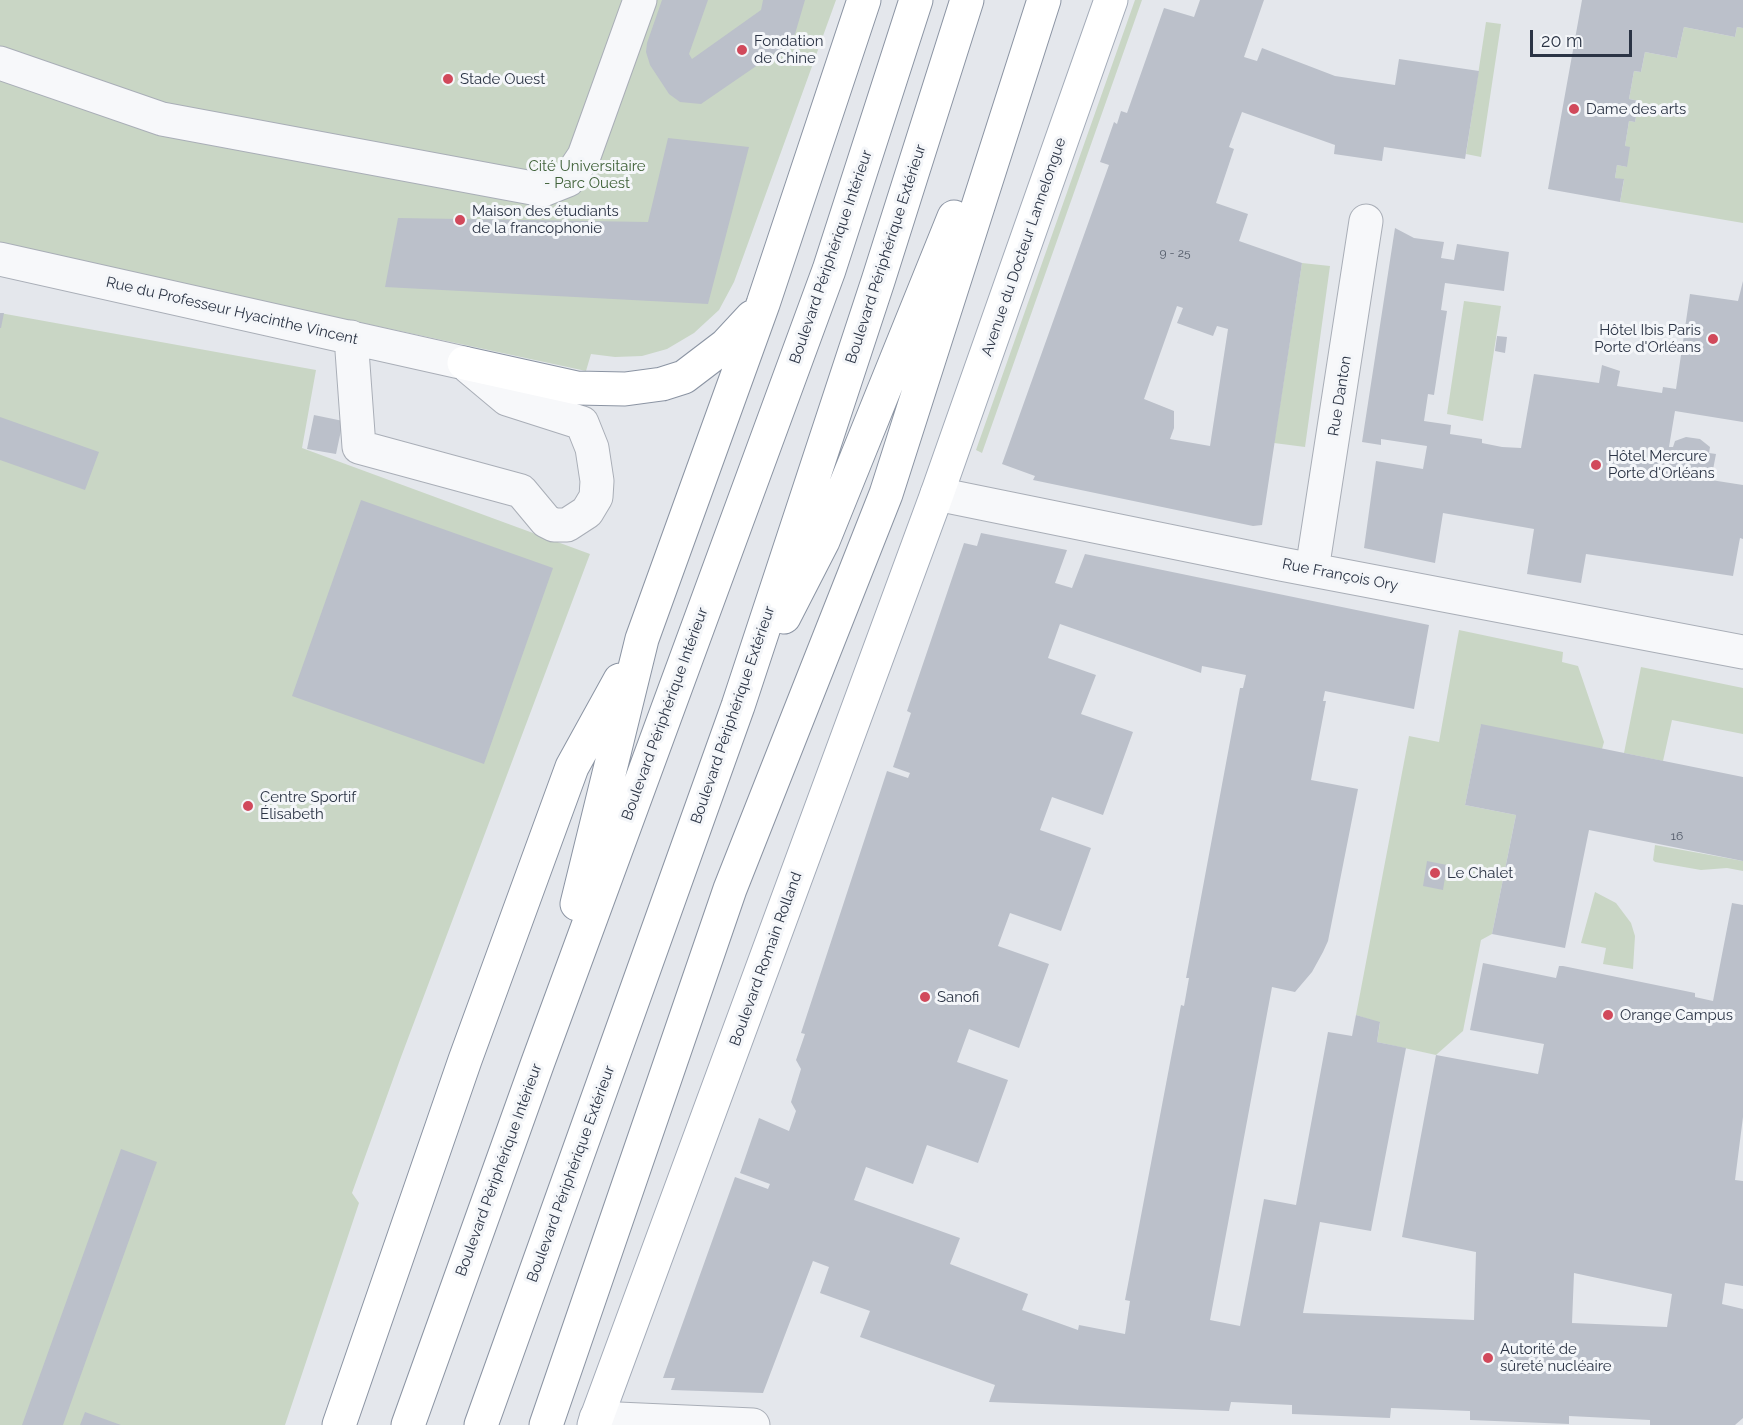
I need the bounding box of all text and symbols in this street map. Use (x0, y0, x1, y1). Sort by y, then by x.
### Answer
scale bar (1533, 18, 1635, 56)
text: 20 m (1541, 30, 1583, 51)
place label: Fondation de Chine (754, 32, 823, 67)
marker: Fondation de Chine (735, 43, 749, 57)
place label: Stade Ouest (460, 70, 545, 88)
marker: Stade Ouest (441, 72, 455, 86)
place label: Dame des arts (1586, 100, 1686, 118)
marker: Dame des arts (1567, 102, 1581, 116)
street label: Avenue du Docteur Lannelongue (978, 135, 1070, 359)
street label: Boulevard Périphérique Extérieur (842, 142, 930, 366)
street label: Boulevard Périphérique Intérieur (786, 148, 876, 366)
park label: Cité Universitaire - Parc Ouest (529, 157, 645, 192)
place label: Maison des étudiants de la francophonie (472, 202, 619, 237)
marker: Maison des étudiants de la francophonie (453, 213, 467, 227)
house number: 9 - 25 (1159, 246, 1191, 260)
street label: Rue du Professeur Hyacinthe Vincent (104, 273, 360, 349)
place label: Hôtel Ibis Paris Porte d'Orléans (1594, 321, 1701, 356)
marker: Hôtel Ibis Paris Porte d'Orléans (1706, 332, 1720, 346)
street label: Rue Danton (1325, 354, 1355, 438)
place label: Hôtel Mercure Porte d'Orléans (1608, 447, 1715, 482)
marker: Hôtel Mercure Porte d'Orléans (1589, 458, 1603, 472)
street label: Rue François Ory (1281, 555, 1399, 595)
street label: Boulevard Périphérique Extérieur (687, 604, 779, 826)
street label: Boulevard Périphérique Intérieur (618, 605, 712, 823)
place label: Centre Sportif Élisabeth (260, 788, 356, 823)
marker: Centre Sportif Élisabeth (241, 799, 255, 813)
house number: 16 (1671, 829, 1683, 843)
place label: Le Chalet (1447, 864, 1513, 882)
marker: Le Chalet (1428, 866, 1442, 880)
street label: Boulevard Romain Rolland (726, 870, 806, 1048)
place label: Sanofi (937, 988, 979, 1006)
marker: Sanofi (918, 990, 932, 1004)
place label: Orange Campus (1620, 1006, 1733, 1024)
marker: Orange Campus (1601, 1008, 1615, 1022)
street label: Boulevard Périphérique Intérieur (452, 1061, 546, 1279)
street label: Boulevard Périphérique Extérieur (523, 1063, 619, 1285)
place label: Autorité de sûreté nucléaire (1500, 1340, 1611, 1375)
marker: Autorité de sûreté nucléaire (1481, 1351, 1495, 1365)

